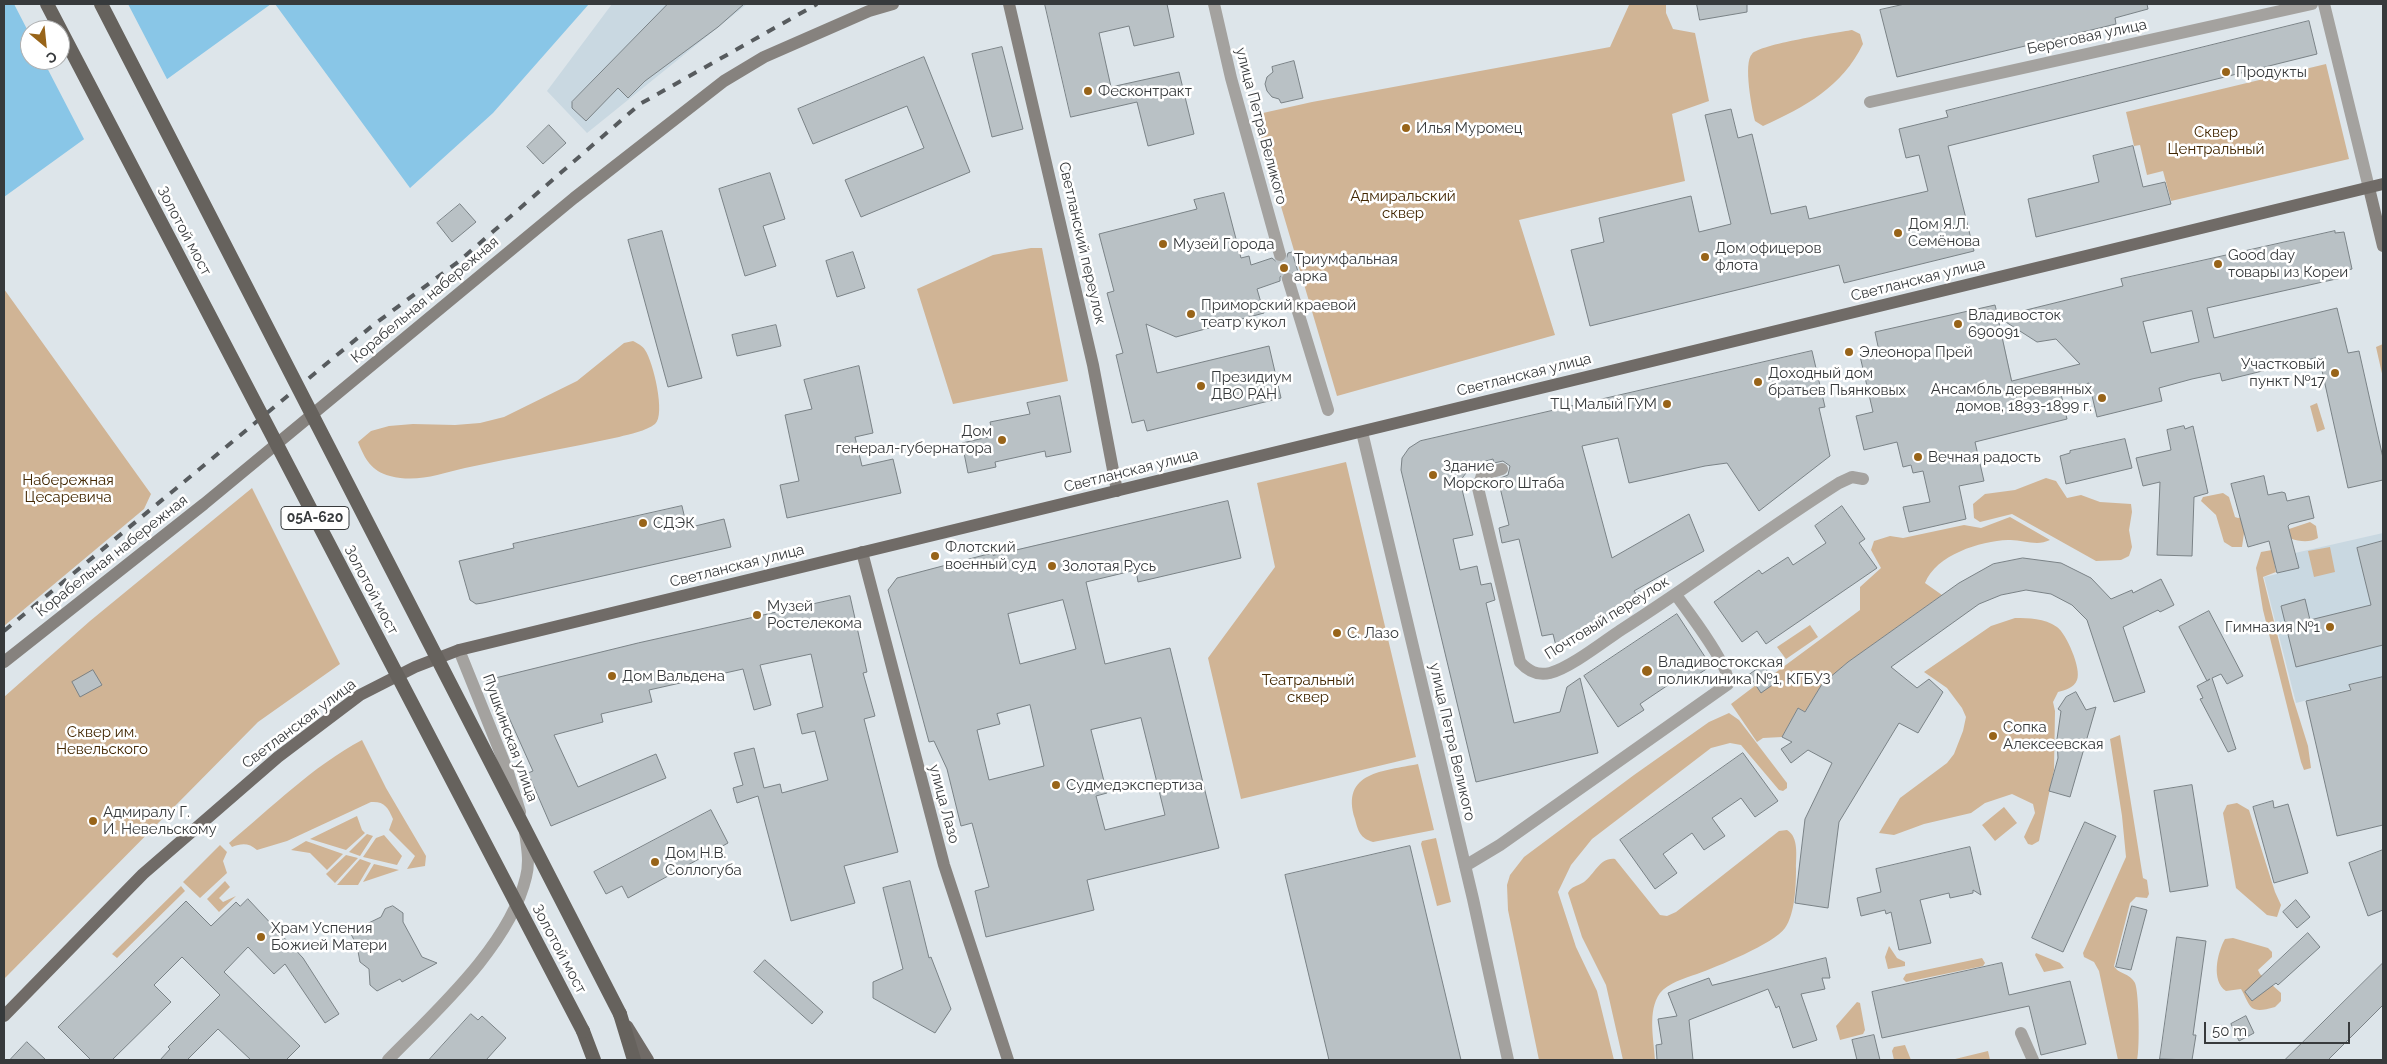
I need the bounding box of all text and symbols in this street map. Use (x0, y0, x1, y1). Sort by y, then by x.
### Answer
street label: Береговая улица (2026, 16, 2148, 58)
north arrow (20, 20, 70, 70)
street label: улица Петра Великого (1231, 46, 1291, 206)
text: С (44, 48, 60, 67)
place label: Продукты (2236, 63, 2307, 81)
marker: Продукты (2220, 66, 2232, 78)
place label: Фесконтракт (1098, 82, 1192, 100)
marker: Фесконтракт (1082, 85, 1094, 97)
place label: Илья Муромец (1416, 119, 1522, 137)
marker: Илья Муромец (1400, 122, 1412, 134)
park label: Сквер Центральный (2168, 123, 2264, 158)
street label: Светланский переулок (1055, 160, 1109, 326)
street label: Золотой мост (153, 183, 215, 279)
park label: Адмиральский сквер (1350, 187, 1456, 222)
place label: Дом Я.Л. Семёнова (1908, 215, 1980, 250)
marker: Дом Я.Л. Семёнова (1892, 227, 1904, 239)
street label: Корабельная набережная (348, 233, 502, 367)
place label: Музей Города (1173, 235, 1274, 253)
marker: Музей Города (1157, 238, 1169, 250)
place label: Дом офицеров флота (1715, 239, 1821, 274)
place label: Good day товары из Кореи (2228, 246, 2348, 281)
place label: Триумфальная арка (1294, 250, 1398, 285)
marker: Дом офицеров флота (1699, 251, 1711, 263)
street label: Светланская улица (1849, 255, 1987, 305)
marker: Good day товары из Кореи (2212, 258, 2224, 270)
marker: Триумфальная арка (1278, 262, 1290, 274)
place label: Приморский краевой театр кукол (1201, 296, 1356, 331)
place label: Владивосток 690091 (1968, 306, 2061, 341)
marker: Приморский краевой театр кукол (1185, 308, 1197, 320)
marker: Владивосток 690091 (1952, 318, 1964, 330)
place label: Элеонора Прей (1859, 343, 1973, 361)
marker: Элеонора Прей (1843, 346, 1855, 358)
street label: Светланская улица (1455, 350, 1593, 400)
place label: Участковый пункт №17 (2241, 355, 2325, 390)
place label: Доходный дом братьев Пьянковых (1768, 364, 1906, 399)
marker: Участковый пункт №17 (2329, 367, 2341, 379)
place label: Президиум ДВО РАН (1211, 368, 1292, 403)
marker: Доходный дом братьев Пьянковых (1752, 376, 1764, 388)
marker: Президиум ДВО РАН (1195, 380, 1207, 392)
place label: Ансамбль деревянных домов, 1893-1899 г. (1931, 380, 2092, 415)
marker: Ансамбль деревянных домов, 1893-1899 г. (2096, 392, 2108, 404)
place label: ТЦ Малый ГУМ (1550, 395, 1657, 413)
marker: ТЦ Малый ГУМ (1661, 398, 1673, 410)
place label: Дом генерал-губернатора (836, 422, 992, 457)
marker: Дом генерал-губернатора (996, 434, 1008, 446)
street label: Светланская улица (1062, 446, 1200, 496)
place label: Вечная радость (1928, 448, 2041, 466)
marker: Вечная радость (1912, 451, 1924, 463)
place label: Здание Морского Штаба (1443, 457, 1564, 492)
marker: Здание Морского Штаба (1427, 469, 1439, 481)
park label: Набережная Цесаревича (22, 471, 114, 506)
street label: Корабельная набережная (33, 491, 191, 621)
road number: 05А-620 (281, 506, 349, 530)
place label: СДЭК (653, 514, 695, 532)
marker: СДЭК (637, 517, 649, 529)
place label: Флотский военный суд (945, 538, 1036, 573)
street label: Светланская улица (668, 541, 806, 591)
street label: Золотой мост (340, 542, 402, 638)
marker: Флотский военный суд (929, 550, 941, 562)
place label: Золотая Русь (1062, 557, 1156, 575)
marker: Золотая Русь (1046, 560, 1058, 572)
street label: Почтовый переулок (1542, 572, 1672, 664)
place label: Музей Ростелекома (767, 597, 862, 632)
marker: Музей Ростелекома (751, 609, 763, 621)
place label: Гимназия №1 (2225, 618, 2320, 636)
marker: Гимназия №1 (2324, 621, 2336, 633)
place label: С. Лазо (1347, 624, 1399, 642)
marker: С. Лазо (1331, 627, 1343, 639)
place label: Владивостокская поликлиника №1, КГБУЗ (1658, 653, 1831, 688)
street label: улица Петра Великого (1425, 661, 1479, 823)
marker: Владивостокская поликлиника №1, КГБУЗ (1640, 664, 1654, 678)
place label: Дом Вальдена (622, 667, 725, 685)
marker: Дом Вальдена (606, 670, 618, 682)
park label: Театральный сквер (1262, 671, 1354, 706)
street label: Пушкинская улица (479, 672, 541, 804)
street label: Светланская улица (239, 675, 359, 773)
place label: Сопка Алексеевская (2003, 718, 2104, 753)
park label: Сквер им. Невельского (56, 723, 148, 758)
marker: Сопка Алексеевская (1987, 730, 1999, 742)
street label: улица Лазо (925, 762, 963, 846)
place label: Судмедэкспертиза (1066, 776, 1203, 794)
marker: Судмедэкспертиза (1050, 779, 1062, 791)
place label: Адмиралу Г. И. Невельскому (103, 803, 217, 838)
marker: Адмиралу Г. И. Невельскому (87, 815, 99, 827)
place label: Дом Н.В. Соллогуба (665, 844, 742, 879)
marker: Дом Н.В. Соллогуба (649, 856, 661, 868)
street label: Золотой мост (528, 901, 590, 997)
place label: Храм Успения Божией Матери (271, 919, 387, 954)
marker: Храм Успения Божией Матери (255, 931, 267, 943)
scale bar (2207, 1012, 2353, 1044)
text: 50 m (2212, 1022, 2247, 1040)

